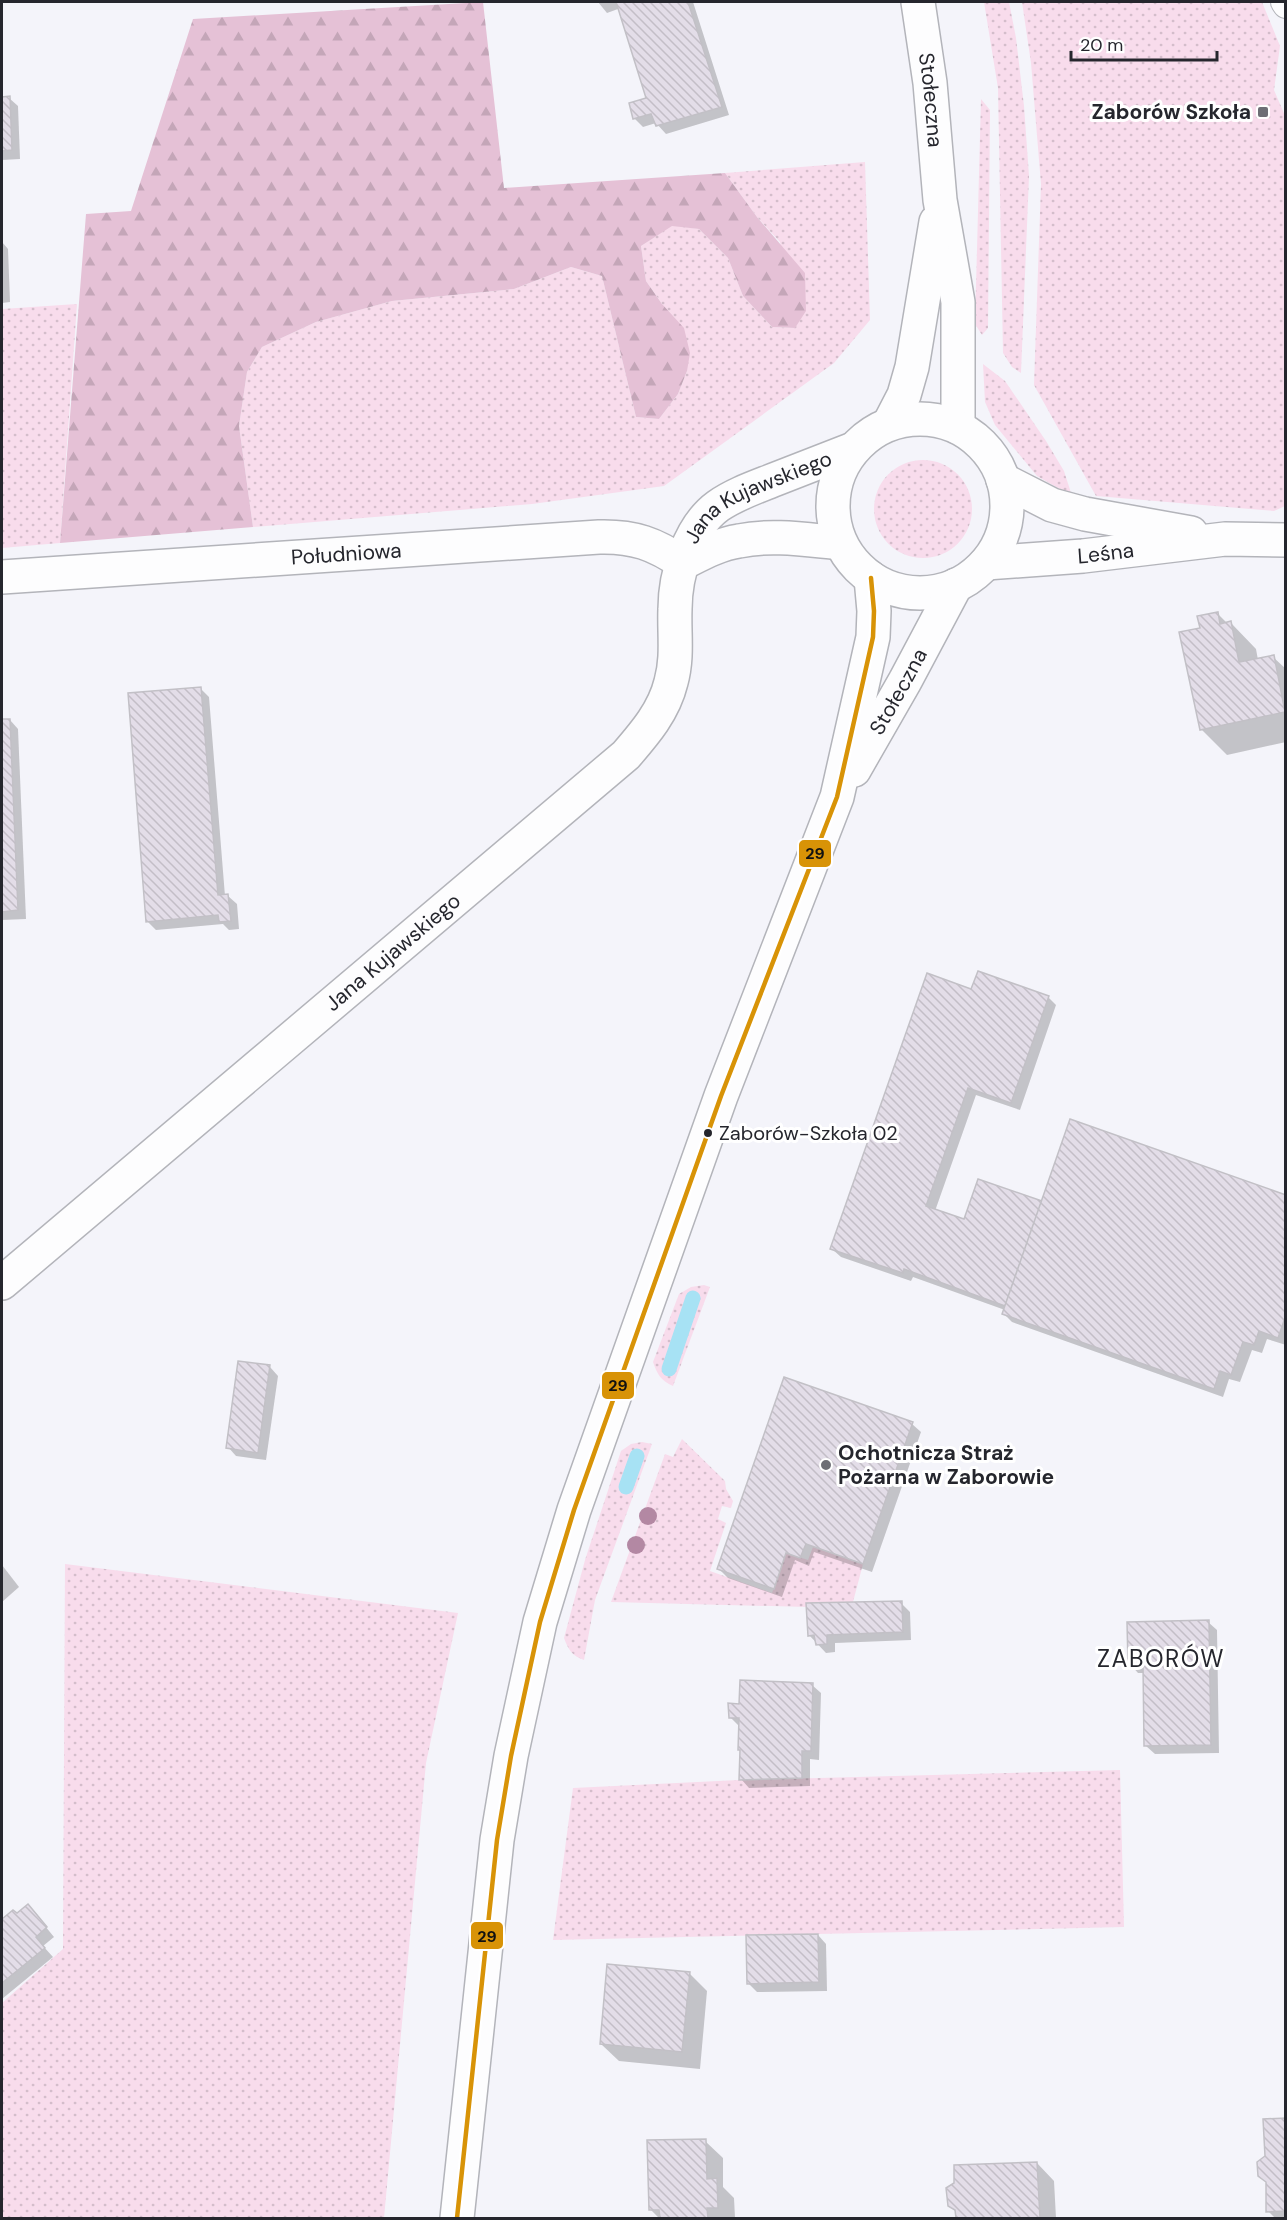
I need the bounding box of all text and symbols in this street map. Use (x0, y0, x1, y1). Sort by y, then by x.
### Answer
scale bar (1071, 24, 1216, 62)
text: 20 m (1080, 33, 1123, 57)
street label: Stołeczna (912, 51, 949, 149)
place label: Zaborów Szkoła (1091, 98, 1251, 126)
marker: Zaborów Szkoła (1256, 105, 1270, 119)
street label: Jana Kujawskiego (678, 444, 836, 549)
street label: Południowa (290, 536, 402, 572)
street label: Leśna (1076, 536, 1135, 570)
street label: Stołeczna (863, 644, 934, 740)
line badge: 29 (798, 839, 832, 868)
text: 29 (805, 843, 825, 864)
street label: Jana Kujawskiego (319, 887, 466, 1018)
place label: Zaborów-Szkoła 02 (719, 1120, 898, 1146)
marker: Zaborów-Szkoła 02 (702, 1127, 714, 1139)
line badge: 29 (601, 1371, 635, 1400)
text: 29 (608, 1375, 628, 1396)
place label: Ochotnicza Straż Pożarna w Zaborowie (838, 1439, 1054, 1491)
marker: Ochotnicza Straż Pożarna w Zaborowie (819, 1458, 833, 1472)
district label: ZABORÓW (1097, 1643, 1225, 1674)
line badge: 29 (470, 1921, 504, 1950)
text: 29 (477, 1926, 497, 1947)

